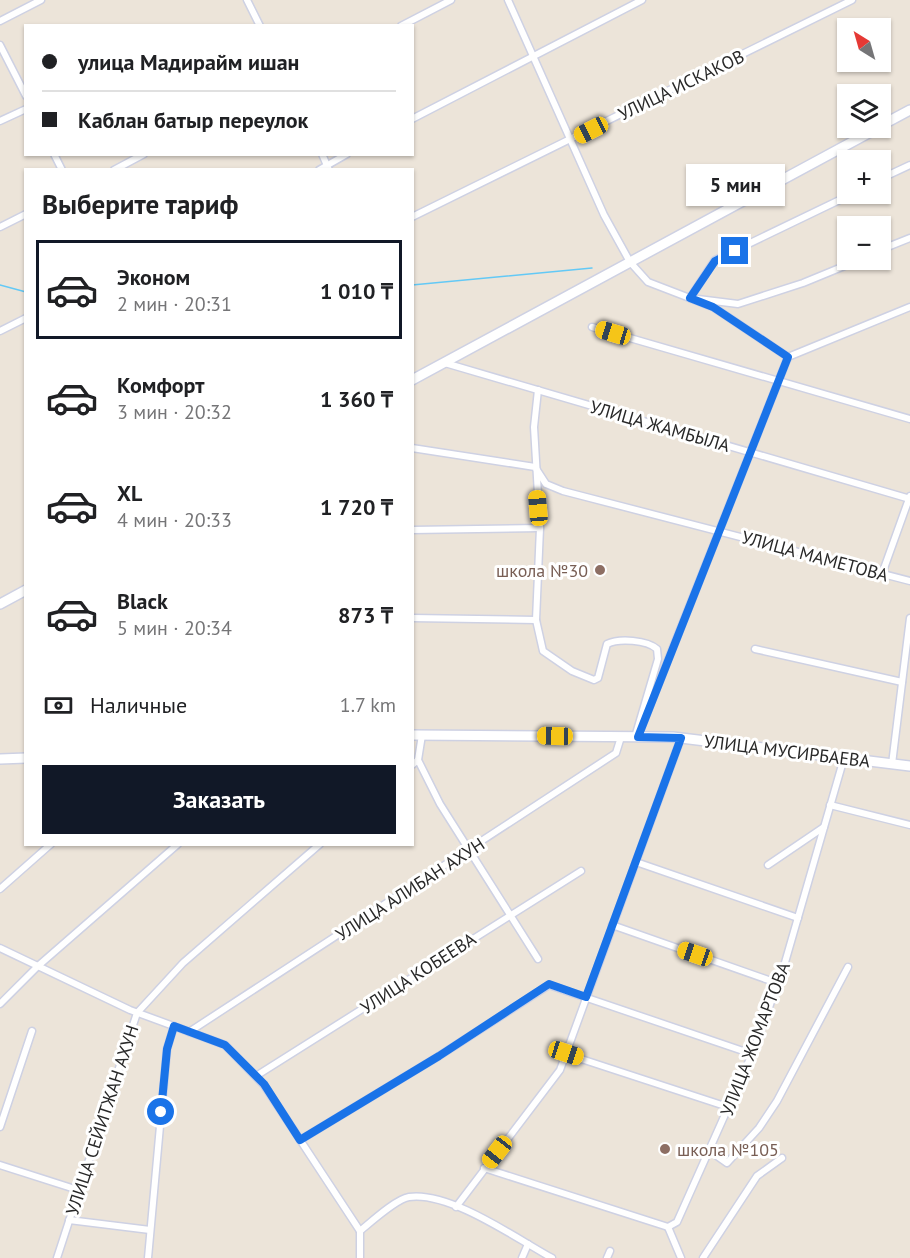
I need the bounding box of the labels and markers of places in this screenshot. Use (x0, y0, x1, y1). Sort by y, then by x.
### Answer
place label: школа №30 (496, 559, 588, 582)
marker: школа №30 (593, 563, 607, 577)
place label: школа №105 (677, 1138, 779, 1161)
marker: школа №105 (658, 1142, 672, 1156)

